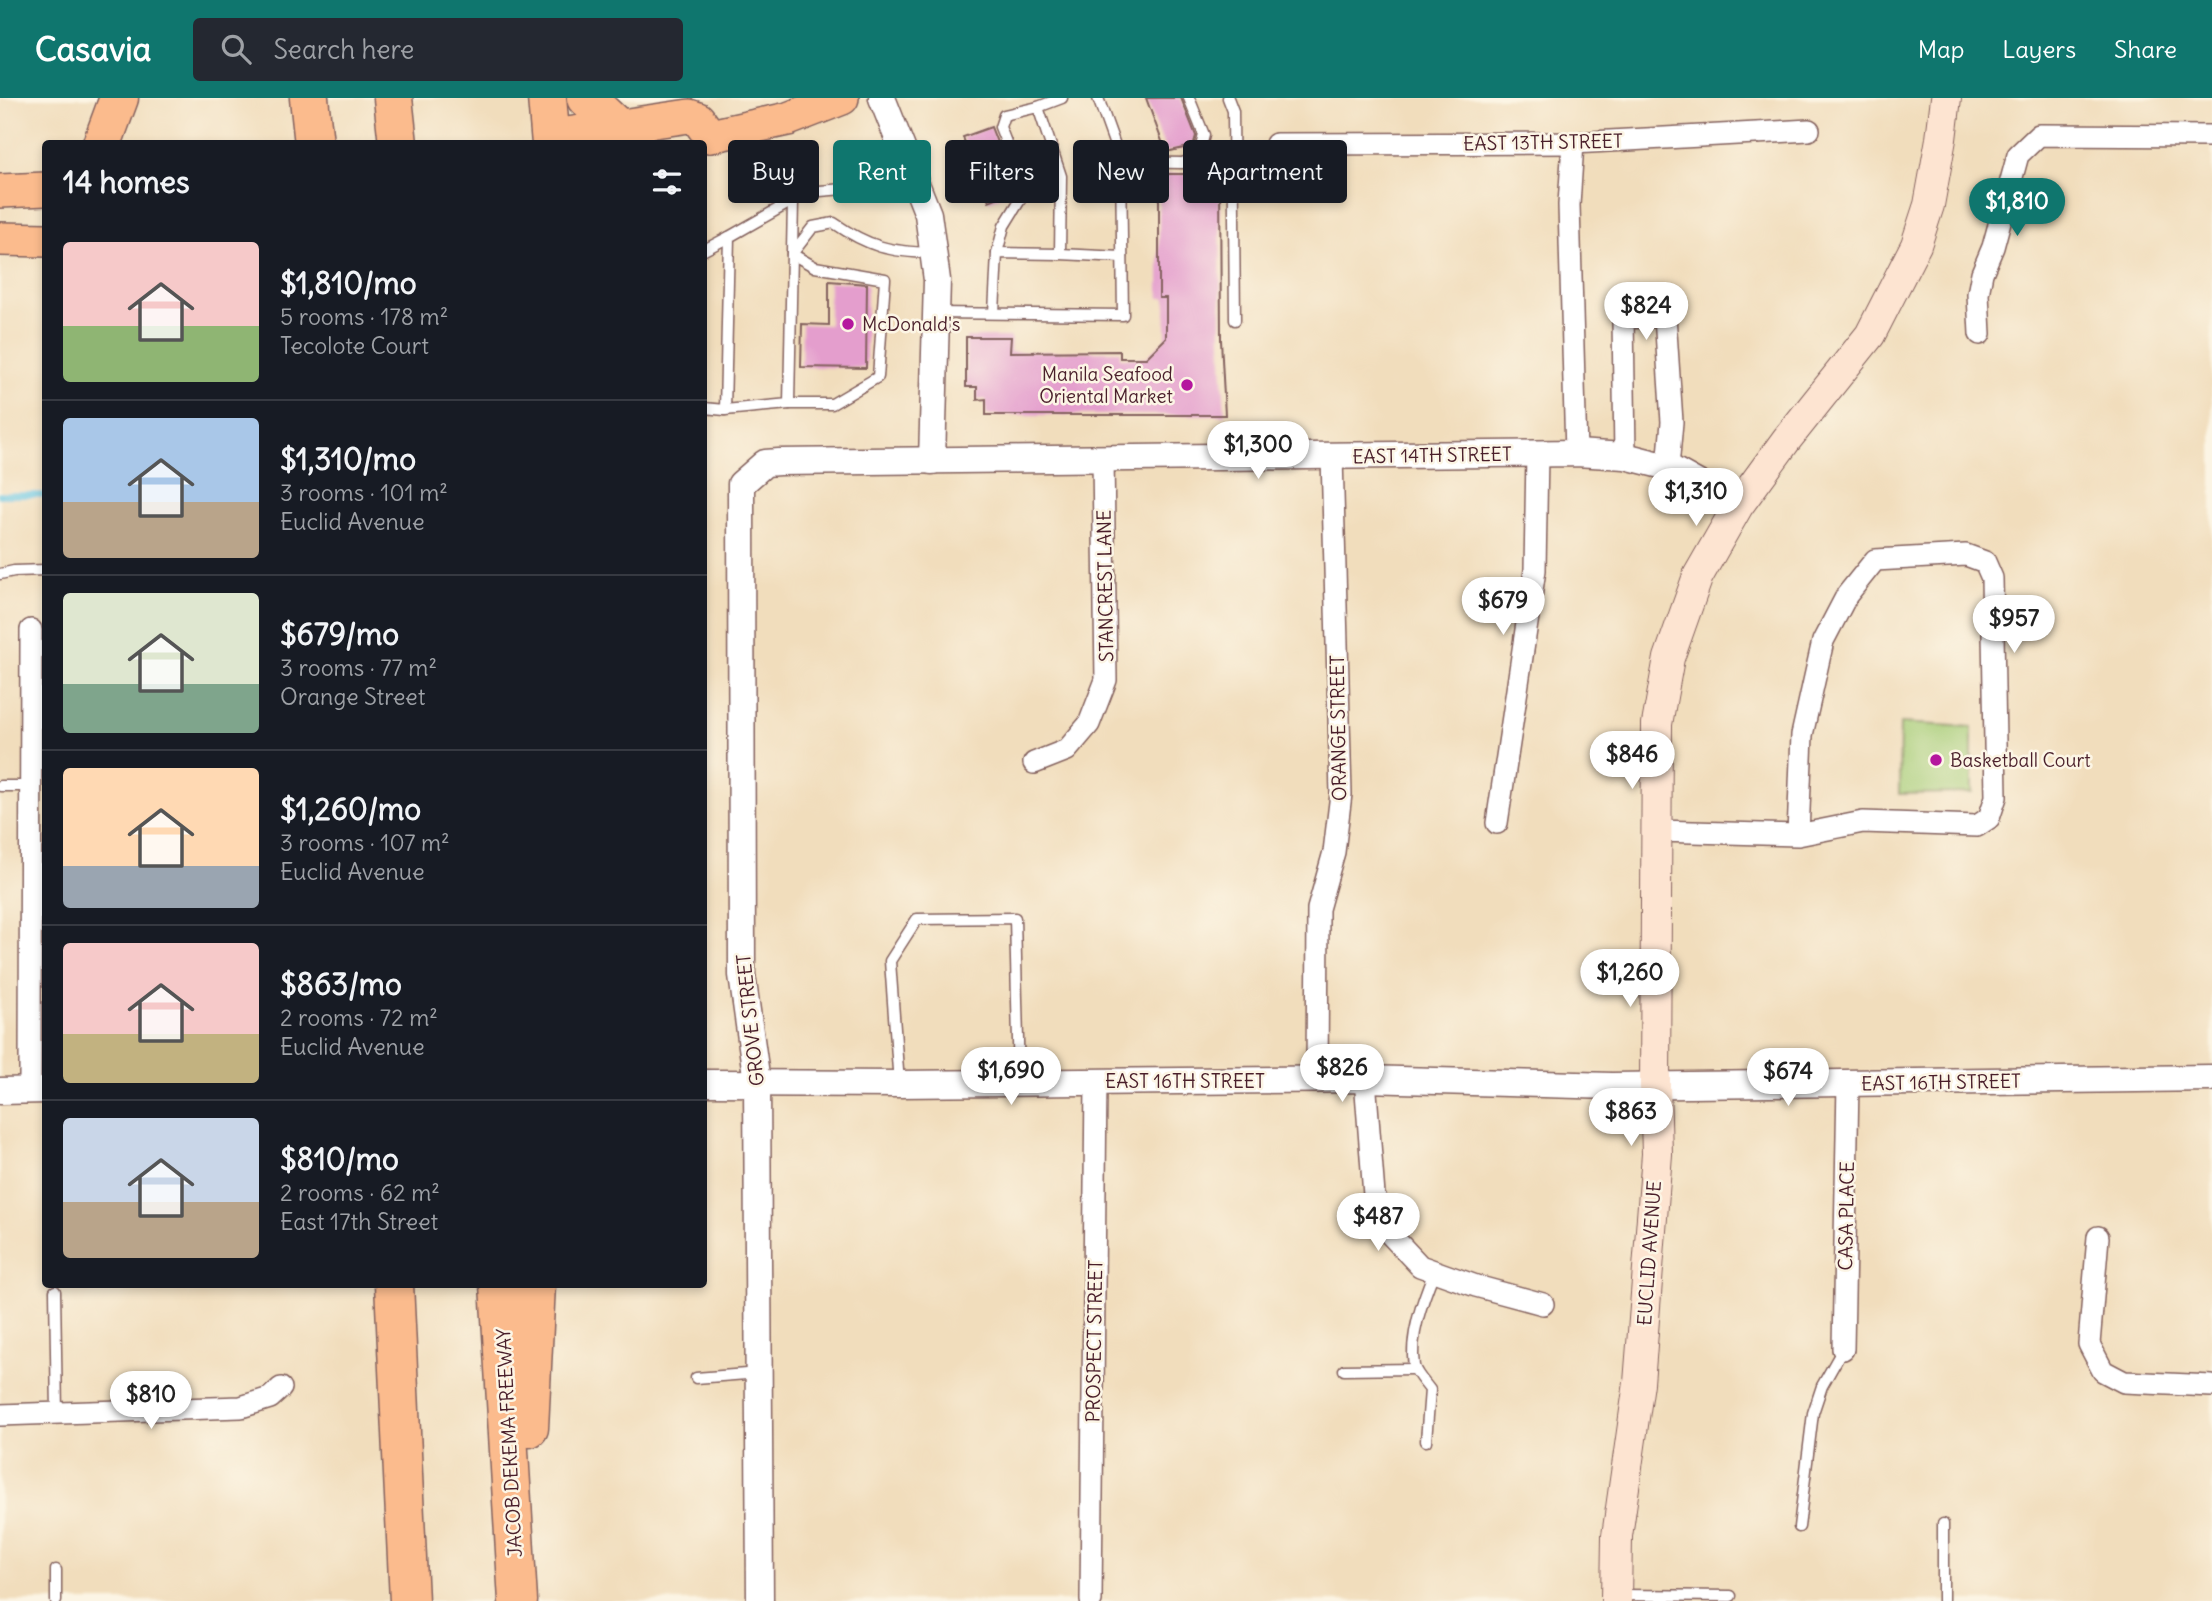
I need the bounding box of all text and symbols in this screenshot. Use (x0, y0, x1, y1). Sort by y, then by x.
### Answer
search box (193, 18, 683, 81)
text: Casavia (35, 28, 151, 70)
icon: search (217, 30, 255, 68)
text: Search here (273, 33, 414, 66)
text: Map (1918, 34, 1964, 64)
text: Layers (2002, 34, 2076, 64)
text: Share (2114, 34, 2177, 64)
street label: EAST 13TH STREET (1463, 129, 1623, 155)
chip: Buy (728, 140, 819, 203)
chip: Rent (833, 140, 931, 203)
chip: Filters (945, 140, 1059, 203)
chip: New (1073, 140, 1169, 203)
chip: Apartment (1183, 140, 1347, 203)
text: 14 homes (63, 163, 190, 201)
icon: filters (648, 163, 686, 201)
pin: $1,810 (1960, 178, 2074, 238)
text: $1,810 (1985, 186, 2049, 215)
text: $1,810/mo (280, 264, 417, 302)
icon: home (119, 270, 203, 354)
pin: $824 (1605, 282, 1687, 342)
text: $824 (1620, 290, 1672, 319)
text: 5 rooms · 178 m² (280, 302, 448, 331)
place label: McDonald's (862, 312, 960, 336)
marker: McDonald's (840, 316, 856, 332)
text: Tecolote Court (280, 331, 429, 360)
place label: Manila Seafood Oriental Market (1039, 362, 1173, 408)
marker: Manila Seafood Oriental Market (1179, 377, 1195, 393)
pin: $1,300 (1201, 422, 1315, 481)
text: $1,300 (1223, 429, 1293, 458)
text: $1,310/mo (280, 440, 416, 478)
street label: EAST 14TH STREET (1352, 442, 1512, 468)
icon: home (119, 446, 203, 530)
pin: $1,310 (1639, 468, 1753, 528)
text: $1,310 (1664, 476, 1728, 505)
text: 3 rooms · 101 m² (280, 478, 448, 507)
text: Euclid Avenue (280, 507, 425, 536)
street label: STANCREST LANE (1092, 510, 1118, 662)
pin: $679 (1462, 578, 1544, 637)
text: $679 (1478, 585, 1528, 614)
pin: $957 (1973, 596, 2055, 655)
text: $957 (1989, 603, 2039, 632)
text: $679/mo (280, 615, 399, 653)
icon: home (119, 621, 203, 705)
text: 3 rooms · 77 m² (280, 653, 437, 682)
street label: ORANGE STREET (1325, 655, 1351, 801)
text: Orange Street (280, 682, 425, 711)
pin: $846 (1591, 732, 1673, 791)
text: $846 (1606, 739, 1658, 768)
place label: Basketball Court (1950, 748, 2091, 772)
marker: Basketball Court (1928, 752, 1944, 768)
text: $1,260/mo (280, 790, 421, 828)
icon: home (119, 796, 203, 880)
text: 3 rooms · 107 m² (280, 828, 450, 857)
text: Euclid Avenue (280, 857, 425, 886)
pin: $1,260 (1573, 950, 1687, 1009)
street label: GROVE STREET (731, 953, 769, 1087)
text: $1,260 (1596, 957, 1664, 986)
text: $863/mo (280, 965, 402, 1003)
icon: home (119, 971, 203, 1055)
text: 2 rooms · 72 m² (280, 1003, 438, 1032)
text: Euclid Avenue (280, 1032, 425, 1061)
pin: $826 (1301, 1044, 1383, 1104)
pin: $1,690 (954, 1048, 1068, 1107)
pin: $674 (1747, 1048, 1829, 1108)
text: $826 (1316, 1052, 1368, 1081)
text: $1,690 (977, 1055, 1045, 1084)
text: $674 (1763, 1056, 1813, 1085)
street label: EAST 16TH STREET (1105, 1069, 1265, 1093)
street label: EAST 16TH STREET (1861, 1069, 2021, 1095)
pin: $863 (1590, 1088, 1672, 1148)
text: $863 (1605, 1096, 1657, 1125)
text: $810/mo (280, 1140, 399, 1178)
icon: home (119, 1146, 203, 1230)
street label: CASA PLACE (1833, 1161, 1859, 1271)
text: 2 rooms · 62 m² (280, 1178, 440, 1207)
street label: EUCLID AVENUE (1632, 1180, 1666, 1326)
pin: $487 (1337, 1194, 1419, 1253)
text: $487 (1353, 1201, 1403, 1230)
text: East 17th Street (280, 1207, 438, 1236)
street label: PROSPECT STREET (1081, 1259, 1107, 1423)
street label: JACOB DEKEMA FREEWAY (491, 1327, 527, 1558)
pin: $810 (110, 1372, 192, 1431)
text: $810 (126, 1379, 176, 1408)

